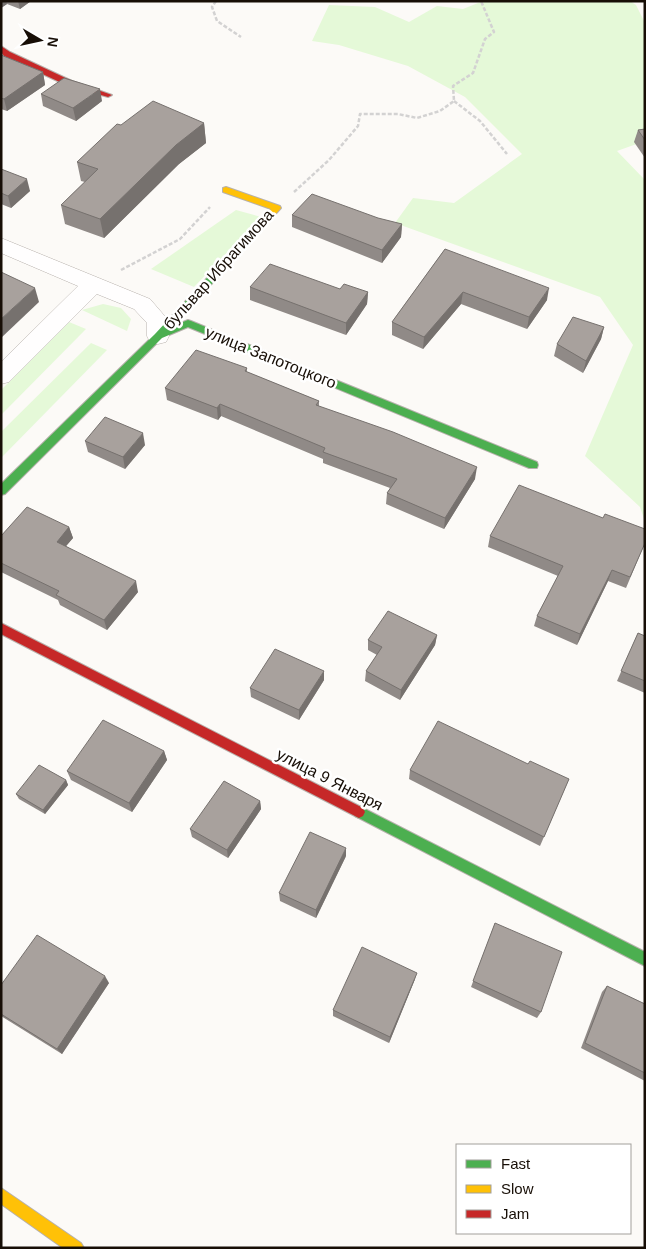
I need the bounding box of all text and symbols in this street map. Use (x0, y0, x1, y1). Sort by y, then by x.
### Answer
north arrow (15, 15, 65, 65)
text: N (44, 36, 62, 48)
street label: бульвар Ибрагимова (160, 206, 277, 333)
street label: улица Запотоцкого (203, 323, 339, 392)
street label: улица 9 Января (274, 745, 386, 814)
legend (456, 1144, 631, 1234)
text: Fast (501, 1155, 531, 1172)
text: Slow (501, 1180, 534, 1197)
text: Jam (501, 1205, 529, 1222)

